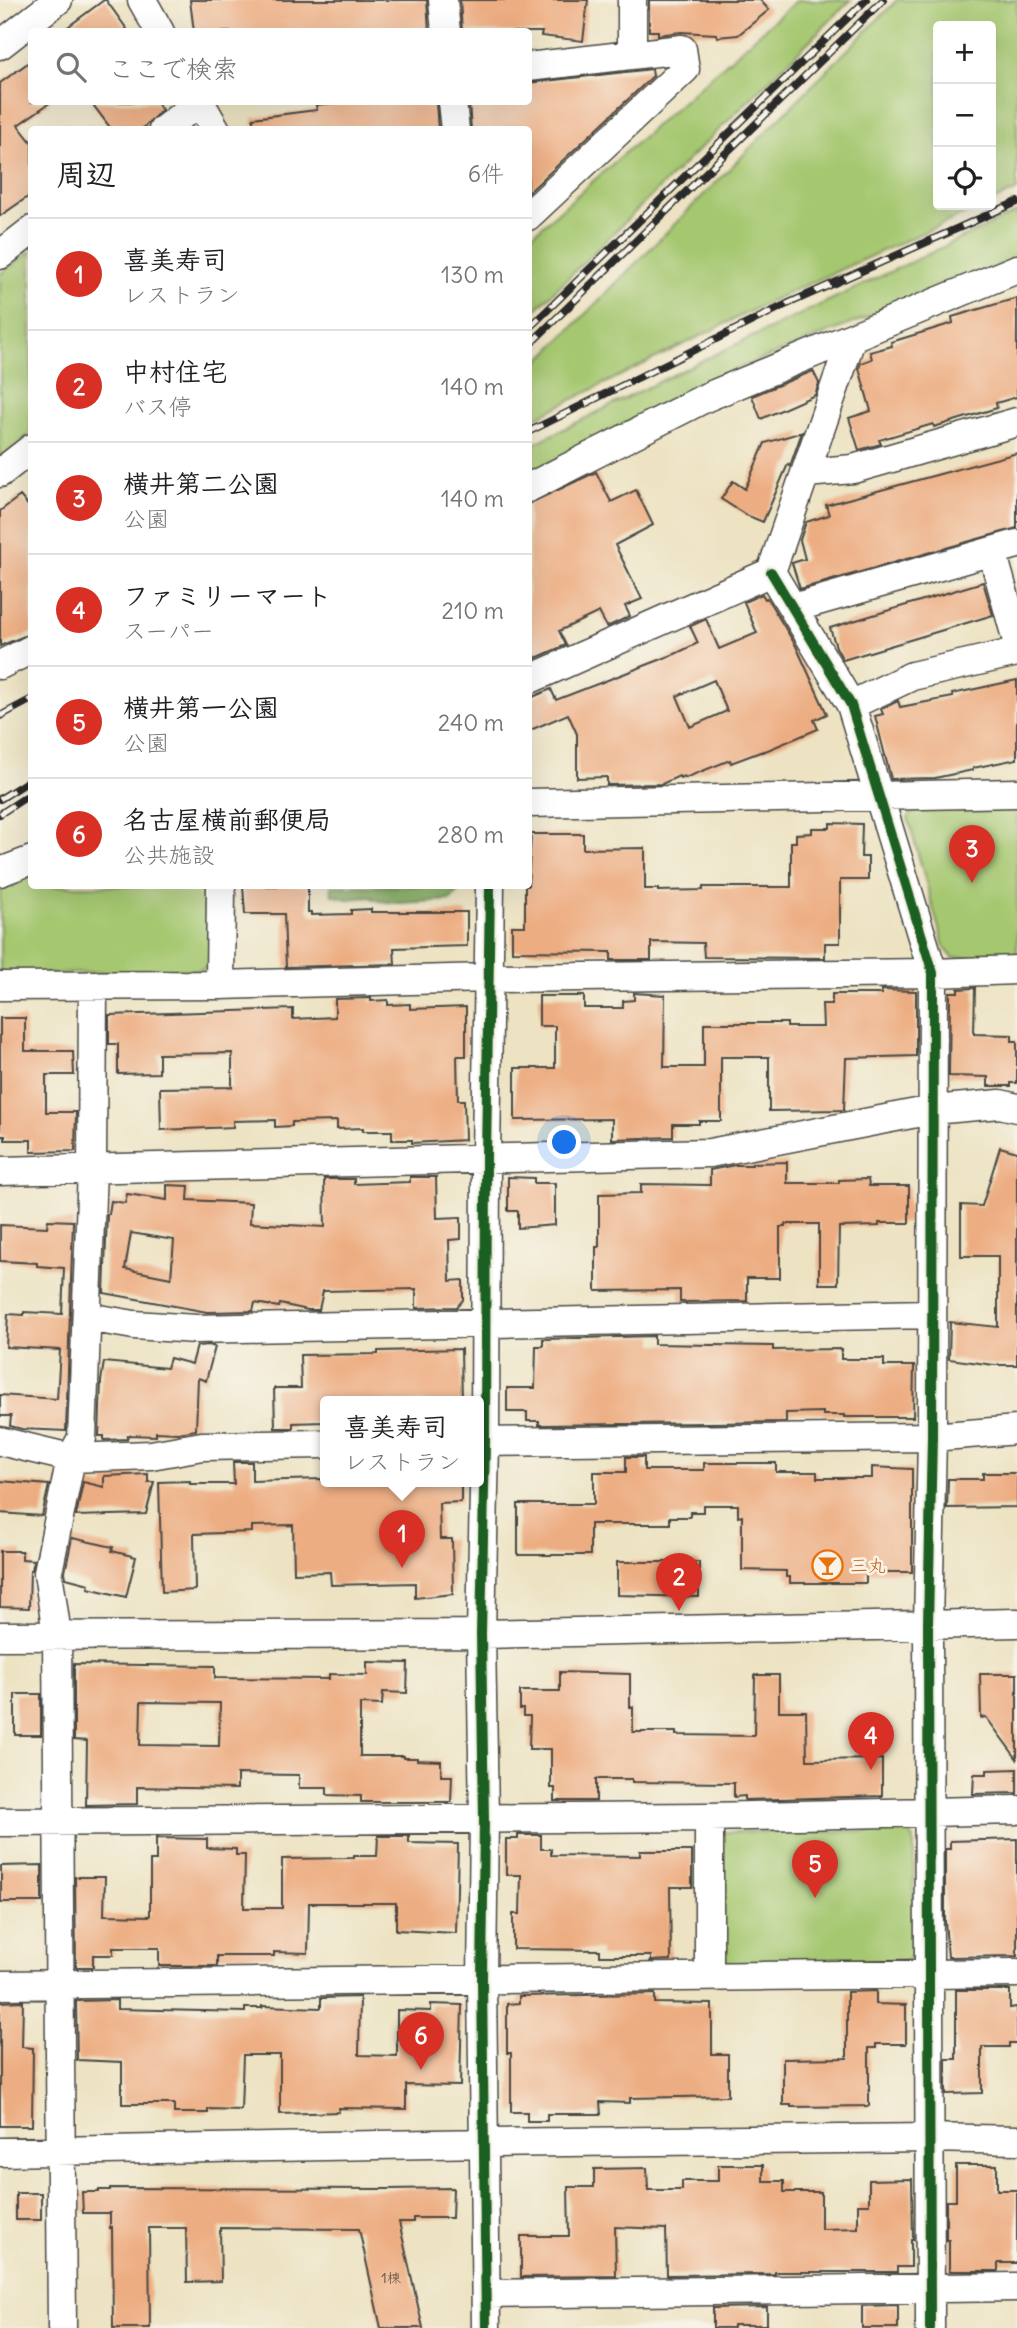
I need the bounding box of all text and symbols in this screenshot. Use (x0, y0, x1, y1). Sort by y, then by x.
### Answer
map controls (933, 21, 996, 210)
button: + (933, 21, 996, 84)
search box (28, 28, 532, 105)
icon: search (52, 48, 90, 86)
text: ここで検索 (108, 52, 238, 85)
button: − (933, 84, 996, 147)
button: locate (933, 147, 996, 210)
text: 周辺 (56, 155, 116, 193)
text: 6件 (468, 159, 504, 188)
text: 喜美寿司 (123, 243, 227, 276)
text: 1 (74, 260, 84, 289)
text: 130 m (441, 260, 504, 289)
text: レストラン (123, 280, 240, 309)
text: 中村住宅 (123, 355, 227, 388)
text: 2 (73, 372, 85, 401)
text: 140 m (441, 372, 504, 401)
text: バス停 (123, 392, 192, 421)
text: 横井第二公園 (123, 467, 279, 500)
text: 3 (72, 484, 86, 513)
text: 140 m (441, 484, 504, 513)
text: 公園 (123, 504, 169, 533)
text: ファミリーマート (123, 579, 332, 612)
text: 4 (72, 596, 86, 625)
text: 210 m (441, 596, 504, 625)
text: スーパー (123, 616, 214, 645)
text: 横井第一公園 (123, 691, 279, 724)
text: 5 (72, 708, 86, 737)
text: 240 m (438, 708, 504, 737)
text: 公園 (123, 728, 169, 757)
text: 名古屋横前郵便局 (123, 803, 331, 836)
text: 6 (72, 820, 86, 849)
text: 280 m (437, 820, 504, 849)
pin: 3 (949, 825, 995, 883)
text: 公共施設 (123, 840, 215, 869)
your location (547, 1125, 581, 1159)
popup (320, 1396, 484, 1487)
text: 喜美寿司 (344, 1410, 448, 1443)
text: レストラン (344, 1447, 460, 1476)
pin: 1 (379, 1510, 425, 1568)
bar icon: 三丸 (810, 1549, 844, 1583)
pin: 2 (656, 1553, 702, 1611)
place label: 三丸 (850, 1554, 886, 1577)
pin: 4 (848, 1712, 894, 1770)
pin: 5 (792, 1840, 838, 1898)
pin: 6 (398, 2012, 444, 2070)
house number: 1棟 (381, 2269, 402, 2287)

